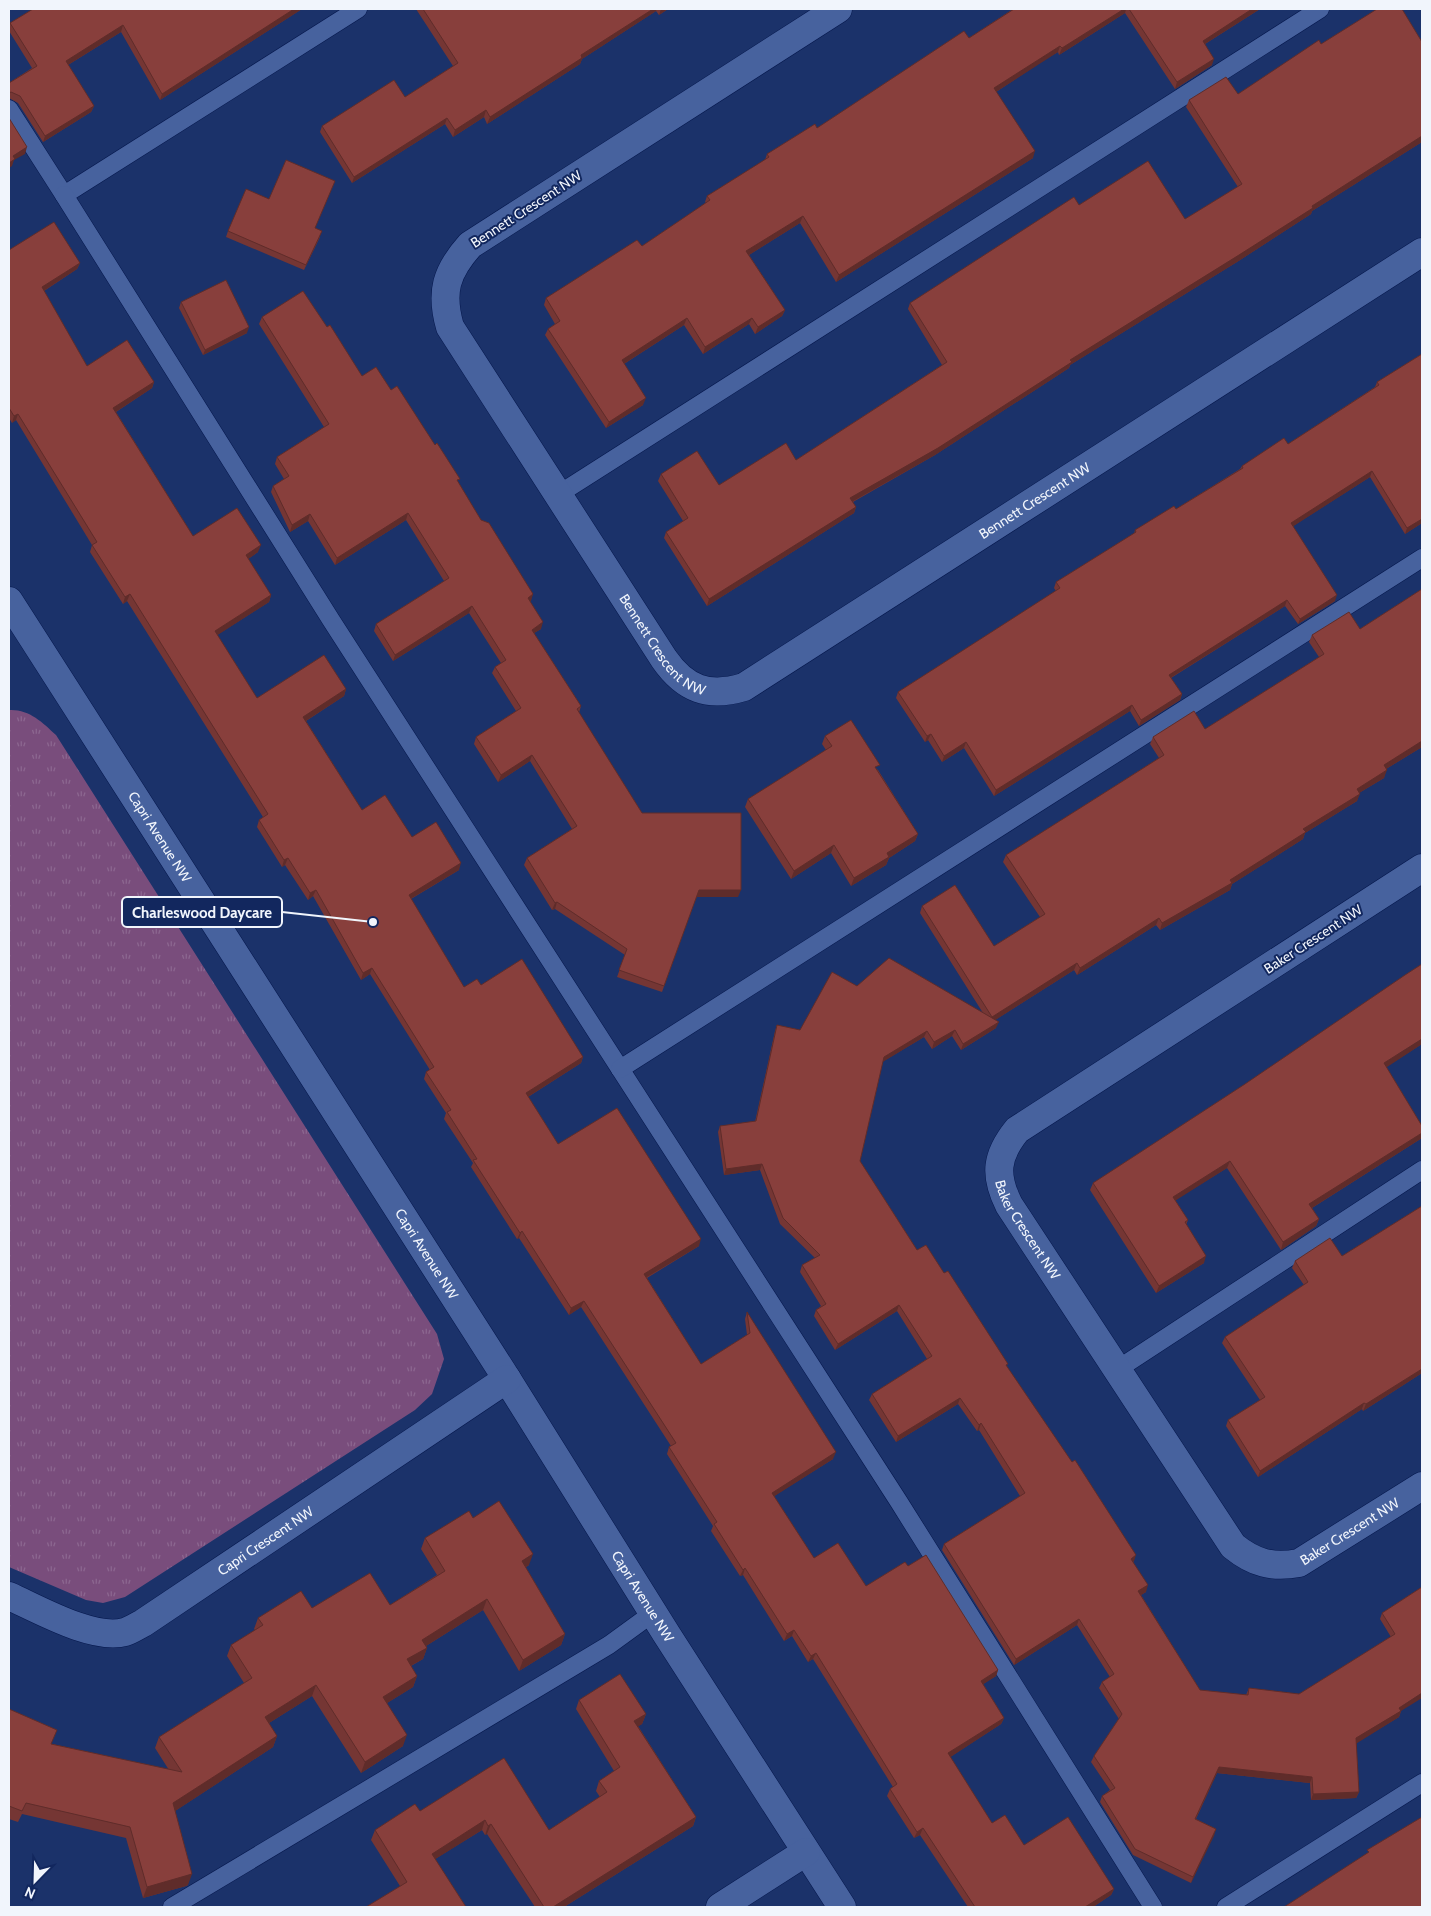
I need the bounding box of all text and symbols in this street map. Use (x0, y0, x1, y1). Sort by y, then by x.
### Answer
street label: Bennett Crescent NW (467, 166, 586, 252)
street label: Bennett Crescent NW (975, 458, 1094, 543)
street label: Bennett Crescent NW (615, 590, 709, 699)
street label: Capri Avenue NW (124, 788, 196, 886)
callout: Charleswood Daycare (122, 897, 282, 927)
street label: Baker Crescent NW (1260, 900, 1366, 977)
text: Charleswood Daycare (132, 904, 272, 922)
street label: Baker Crescent NW (991, 1178, 1065, 1284)
street label: Capri Avenue NW (391, 1205, 463, 1303)
street label: Baker Crescent NW (1297, 1493, 1403, 1569)
street label: Capri Crescent NW (214, 1502, 317, 1579)
street label: Capri Avenue NW (608, 1547, 679, 1646)
north arrow (10, 1856, 60, 1906)
text: N (22, 1883, 38, 1903)

